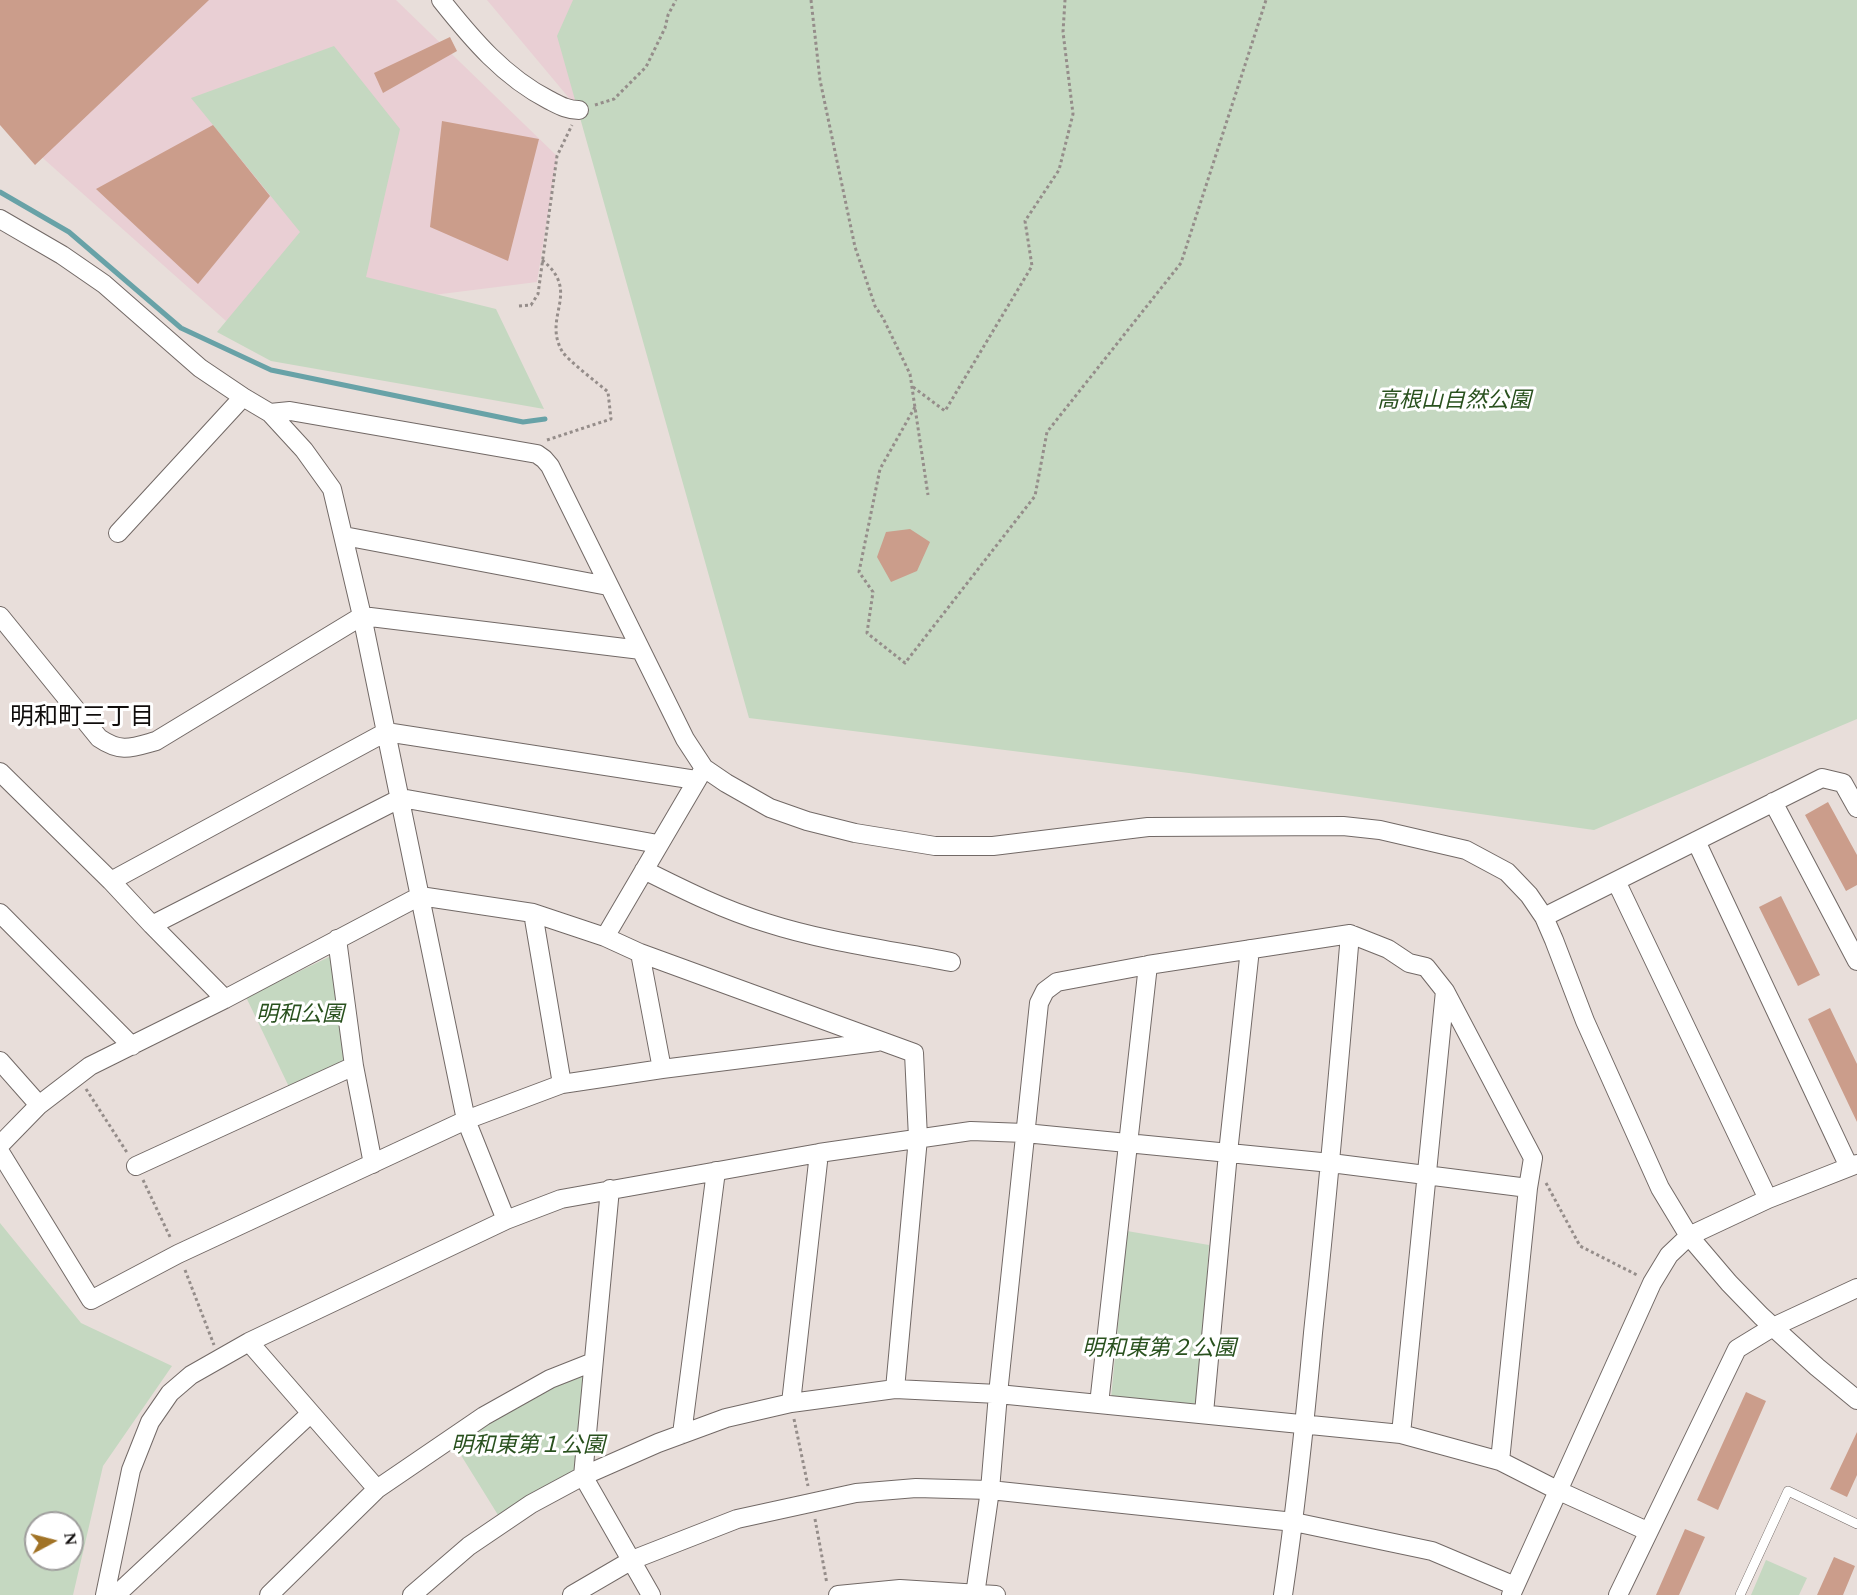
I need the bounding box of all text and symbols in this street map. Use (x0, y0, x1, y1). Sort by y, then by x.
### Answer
park label: 高根山自然公園 (1377, 390, 1531, 416)
district label: 明和町三丁目 (10, 705, 154, 733)
park label: 明和公園 (256, 1004, 344, 1030)
park label: 明和東第２公園 (1082, 1338, 1236, 1364)
park label: 明和東第１公園 (451, 1435, 605, 1461)
north arrow (24, 1511, 84, 1571)
text: N (57, 1531, 83, 1547)

